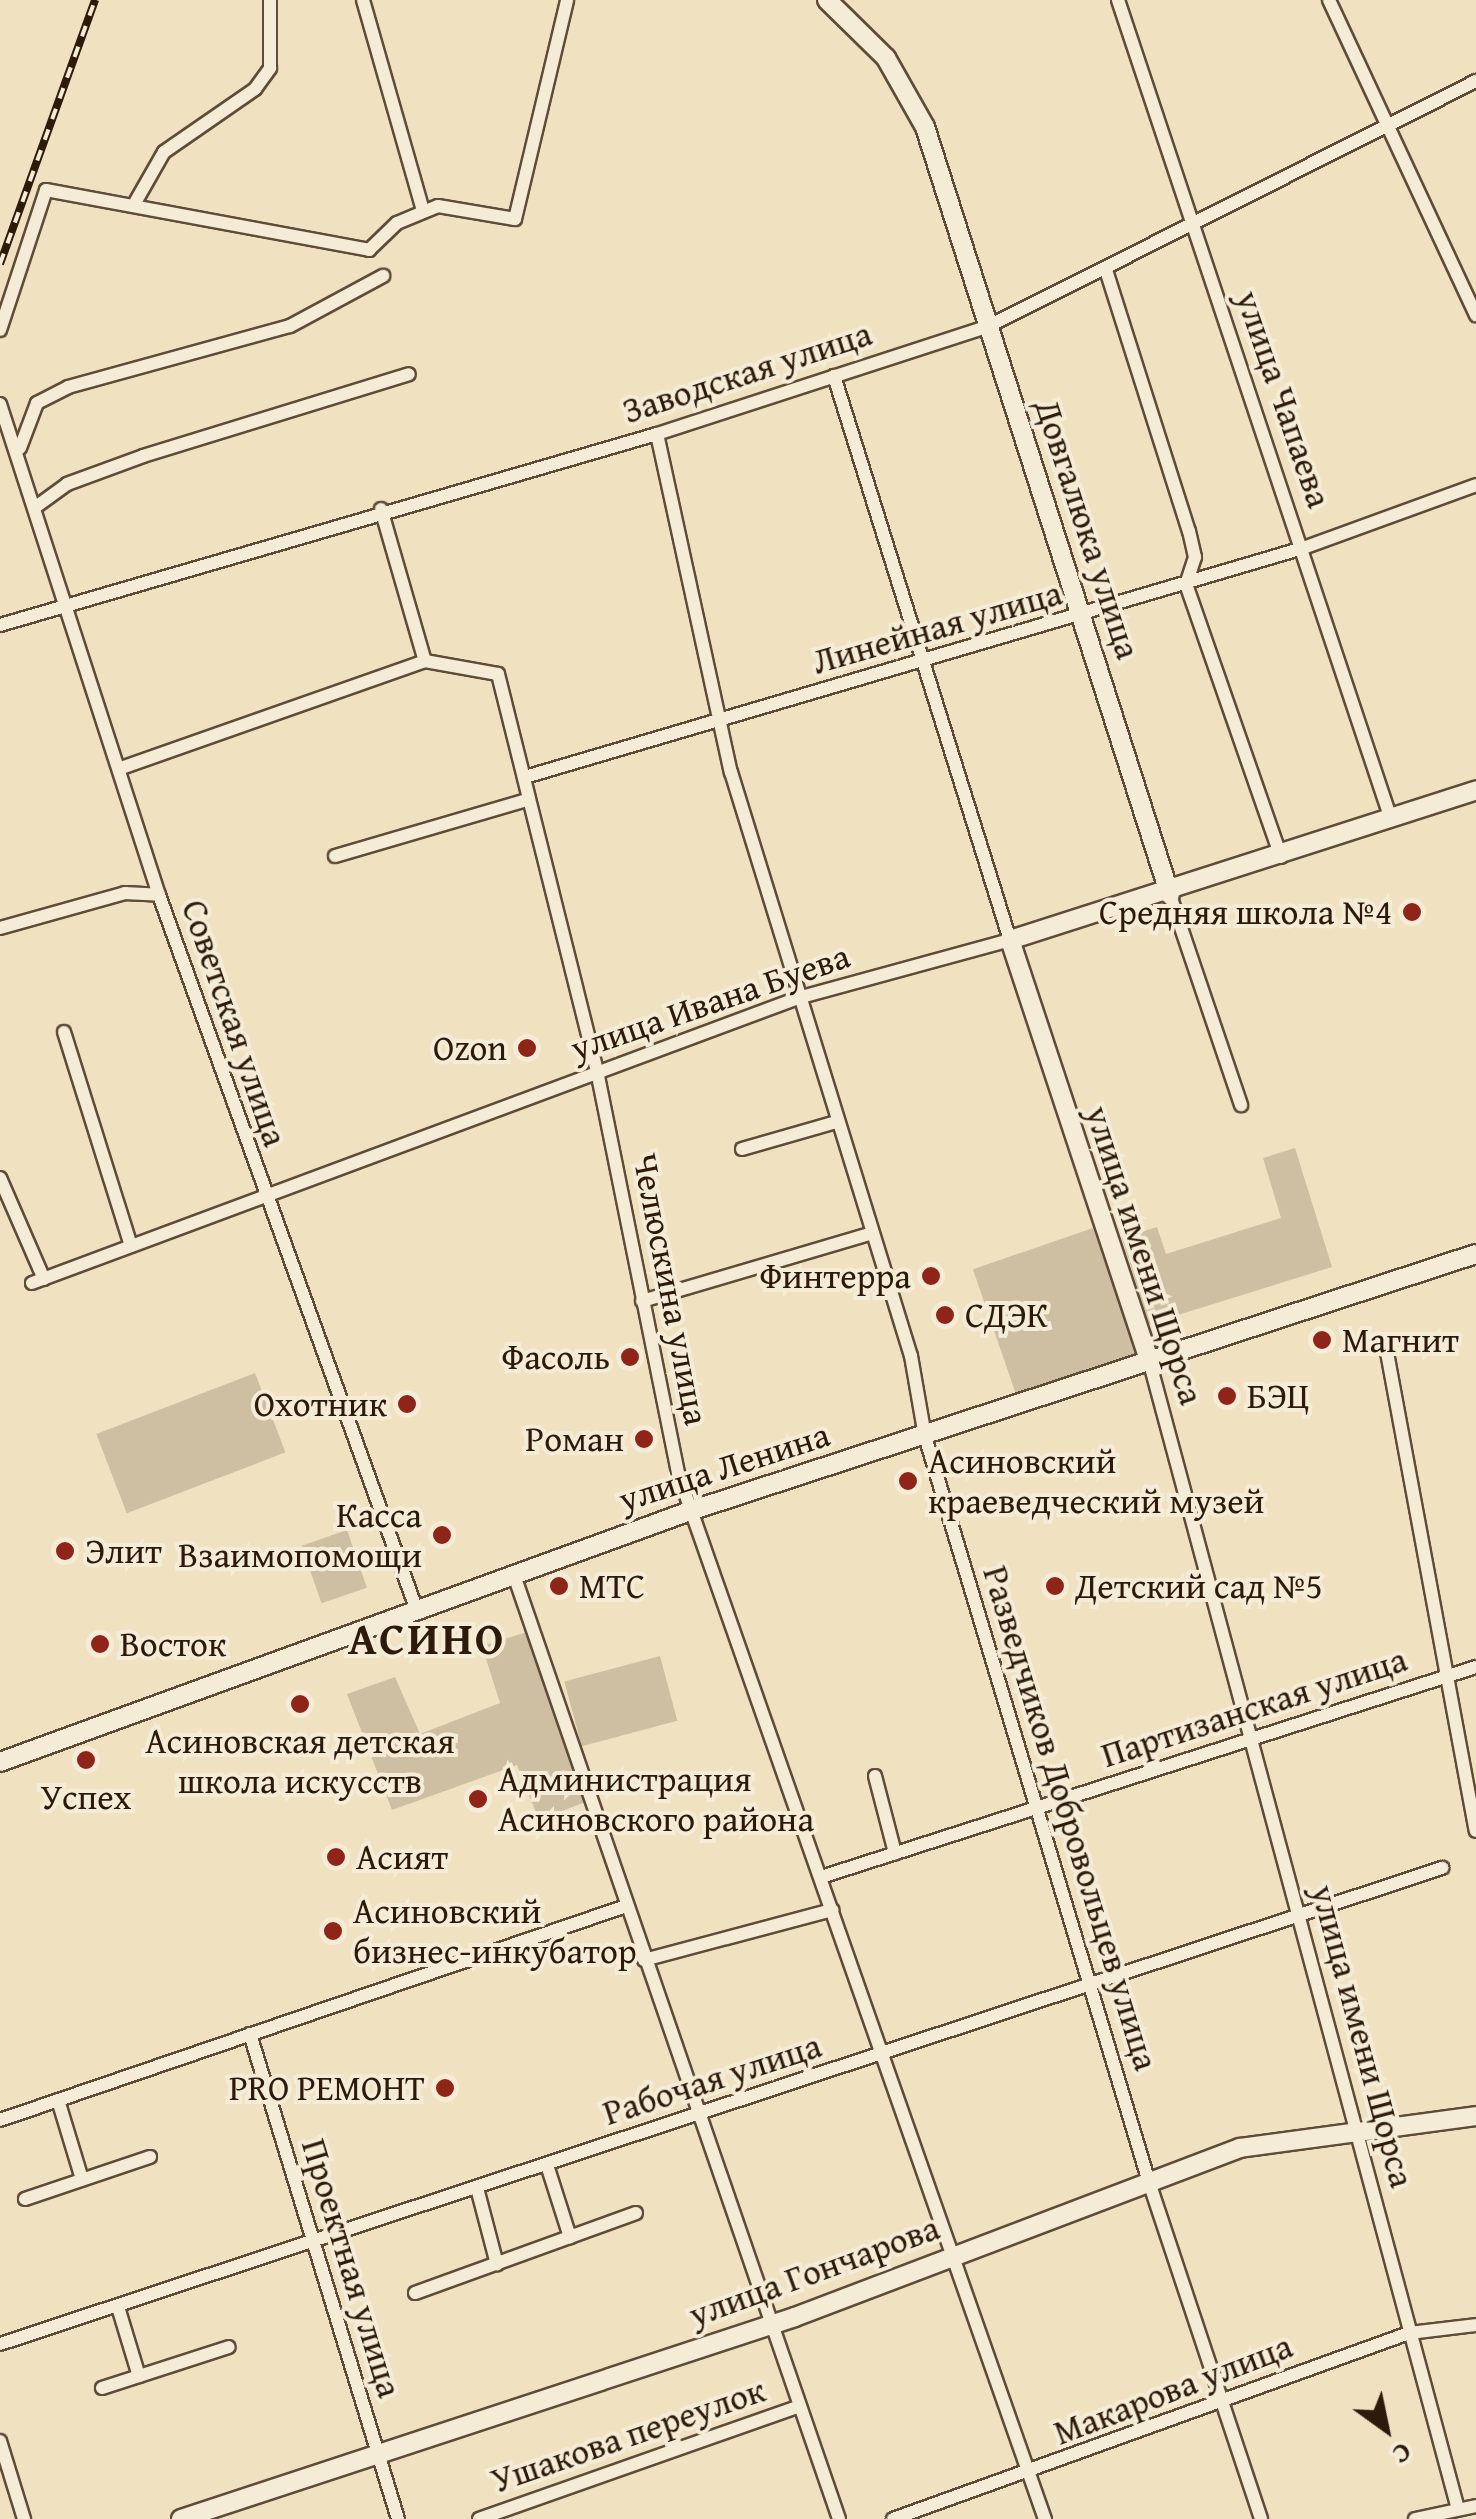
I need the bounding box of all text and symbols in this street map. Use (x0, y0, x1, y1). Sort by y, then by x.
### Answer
street label: улица Чапаева (1227, 285, 1341, 513)
street label: Заводская улица (617, 312, 877, 432)
street label: Довгалюка улица (1026, 394, 1150, 664)
street label: Линейная улица (807, 571, 1067, 683)
place label: Средняя школа №4 (1099, 891, 1392, 933)
street label: Советская улица (173, 894, 297, 1152)
marker: Средняя школа №4 (1401, 901, 1423, 923)
street label: улица Ивана Буева (565, 935, 855, 1069)
place label: Ozon (433, 1027, 507, 1069)
marker: Ozon (516, 1037, 538, 1059)
street label: улица имени Щорса (1077, 1100, 1213, 1410)
street label: Челюскина улица (624, 1149, 718, 1429)
place label: Финтерра (759, 1255, 911, 1297)
marker: Финтерра (920, 1265, 942, 1287)
place label: СДЭК (965, 1294, 1048, 1336)
marker: СДЭК (934, 1304, 956, 1326)
place label: Магнит (1342, 1319, 1459, 1361)
marker: Магнит (1311, 1329, 1333, 1351)
place label: Фасоль (501, 1336, 610, 1378)
marker: Фасоль (619, 1346, 641, 1368)
place label: БЭЦ (1247, 1375, 1309, 1417)
place label: Охотник (254, 1383, 387, 1425)
marker: БЭЦ (1216, 1385, 1238, 1407)
marker: Охотник (396, 1393, 418, 1415)
street label: улица Ленина (613, 1413, 835, 1521)
place label: Роман (525, 1418, 624, 1460)
marker: Роман (633, 1428, 655, 1450)
place label: Асиновский краеведческий музей (928, 1440, 1264, 1522)
marker: Асиновский краеведческий музей (897, 1470, 919, 1492)
place label: Касса Взаимопомощи (178, 1494, 422, 1576)
marker: Касса Взаимопомощи (431, 1524, 453, 1546)
place label: Элит (85, 1530, 162, 1572)
marker: Элит (54, 1540, 76, 1562)
street label: Разведчиков Добровольцев улица (974, 1561, 1168, 2075)
place label: МТС (579, 1565, 645, 1607)
place label: Детский сад №5 (1075, 1565, 1323, 1607)
marker: МТС (548, 1575, 570, 1597)
marker: Детский сад №5 (1044, 1575, 1066, 1597)
district label: АСИНО (348, 1611, 506, 1665)
place label: Восток (120, 1623, 226, 1665)
marker: Восток (89, 1633, 111, 1655)
street label: Партизанская улица (1096, 1638, 1412, 1776)
marker: Асиновская детская школа искусств (289, 1693, 311, 1715)
place label: Асиновская детская школа искусств (145, 1720, 455, 1802)
marker: Успех (75, 1749, 97, 1771)
place label: Администрация Асиновского района (498, 1758, 814, 1840)
place label: Успех (41, 1776, 131, 1818)
marker: Администрация Асиновского района (467, 1788, 489, 1810)
place label: Асият (356, 1836, 448, 1878)
marker: Асият (325, 1846, 347, 1868)
street label: улица имени Щорса (1302, 1880, 1424, 2192)
place label: Асиновский бизнес-инкубатор (353, 1890, 637, 1972)
marker: Асиновский бизнес-инкубатор (322, 1920, 344, 1942)
street label: Рабочая улица (598, 2024, 826, 2134)
place label: PRO РЕМОНТ (229, 2067, 425, 2109)
marker: PRO РЕМОНТ (434, 2077, 456, 2099)
street label: Проектная улица (293, 2134, 411, 2402)
street label: улица Гончарова (683, 2206, 945, 2336)
street label: Макарова улица (1048, 2324, 1298, 2454)
street label: Ушакова переулок (486, 2368, 770, 2502)
north arrow (1336, 2379, 1436, 2479)
text: С (1385, 2433, 1420, 2476)

